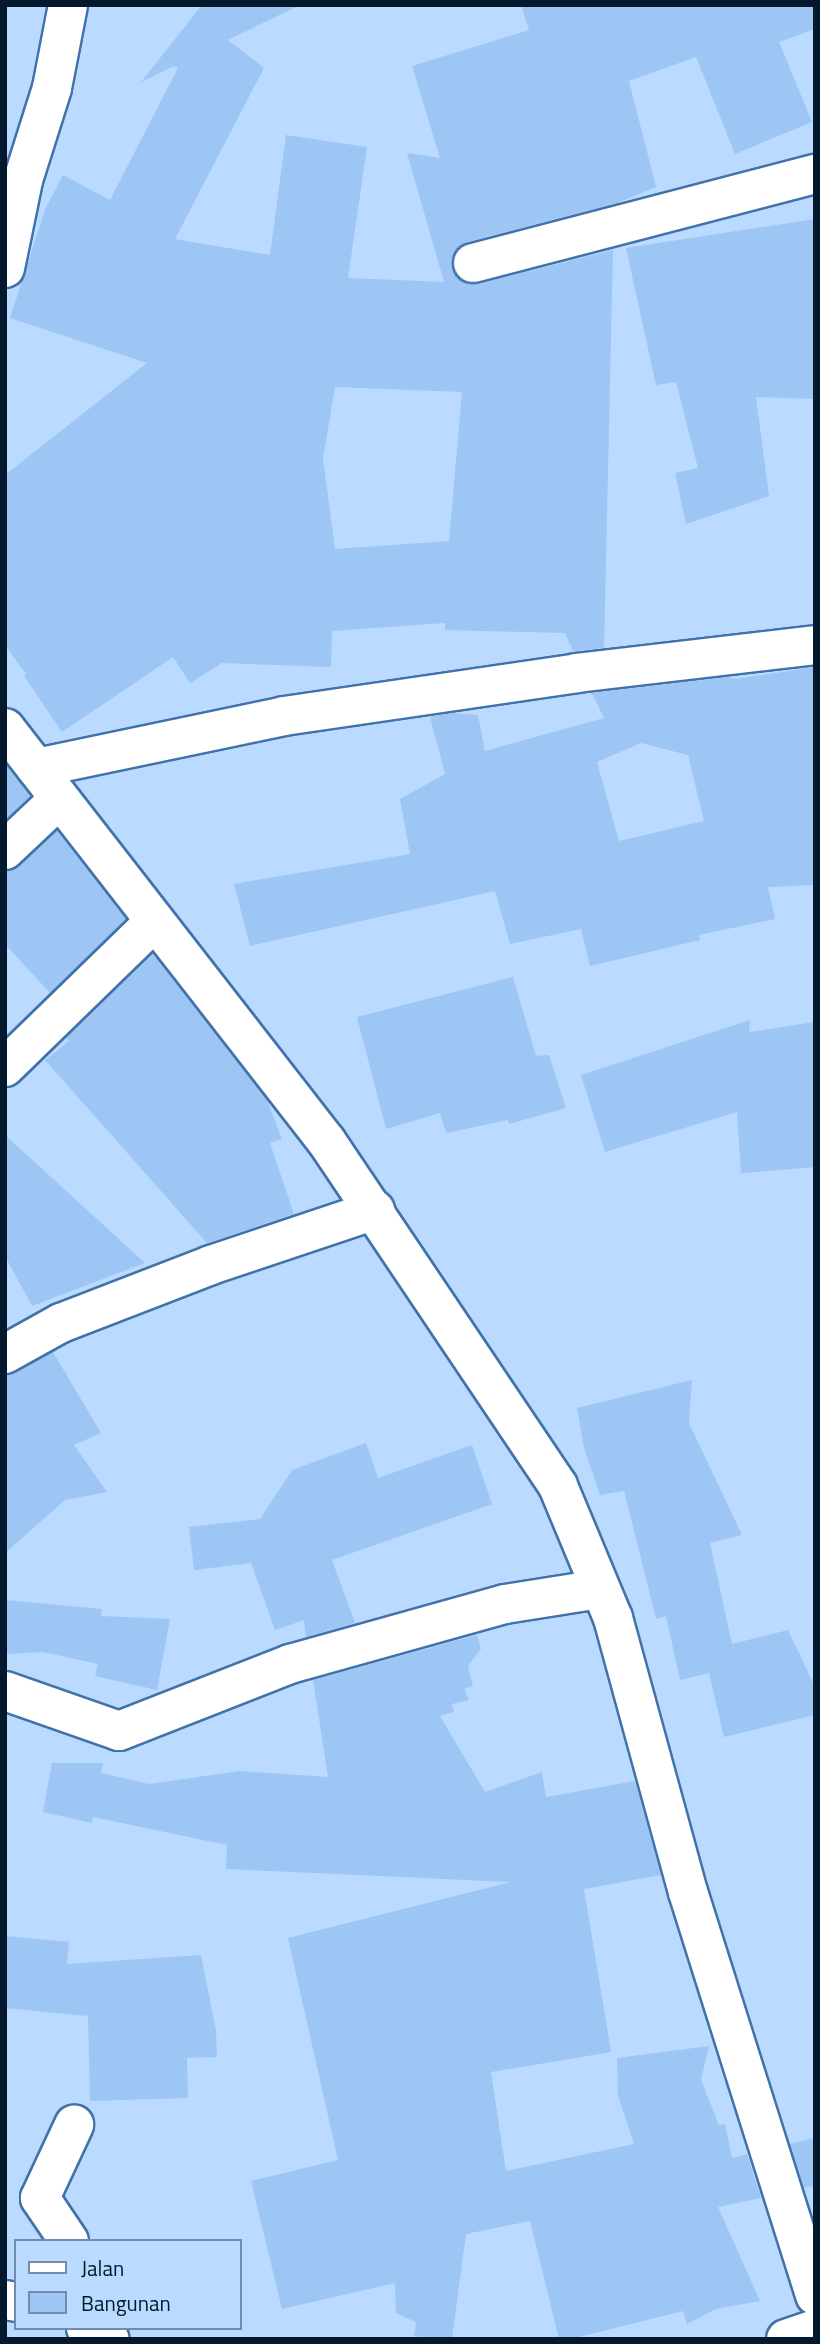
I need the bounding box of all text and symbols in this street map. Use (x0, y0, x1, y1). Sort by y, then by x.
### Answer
legend (14, 2239, 242, 2330)
text: Jalan (81, 2252, 124, 2284)
text: Bangunan (81, 2287, 171, 2319)

